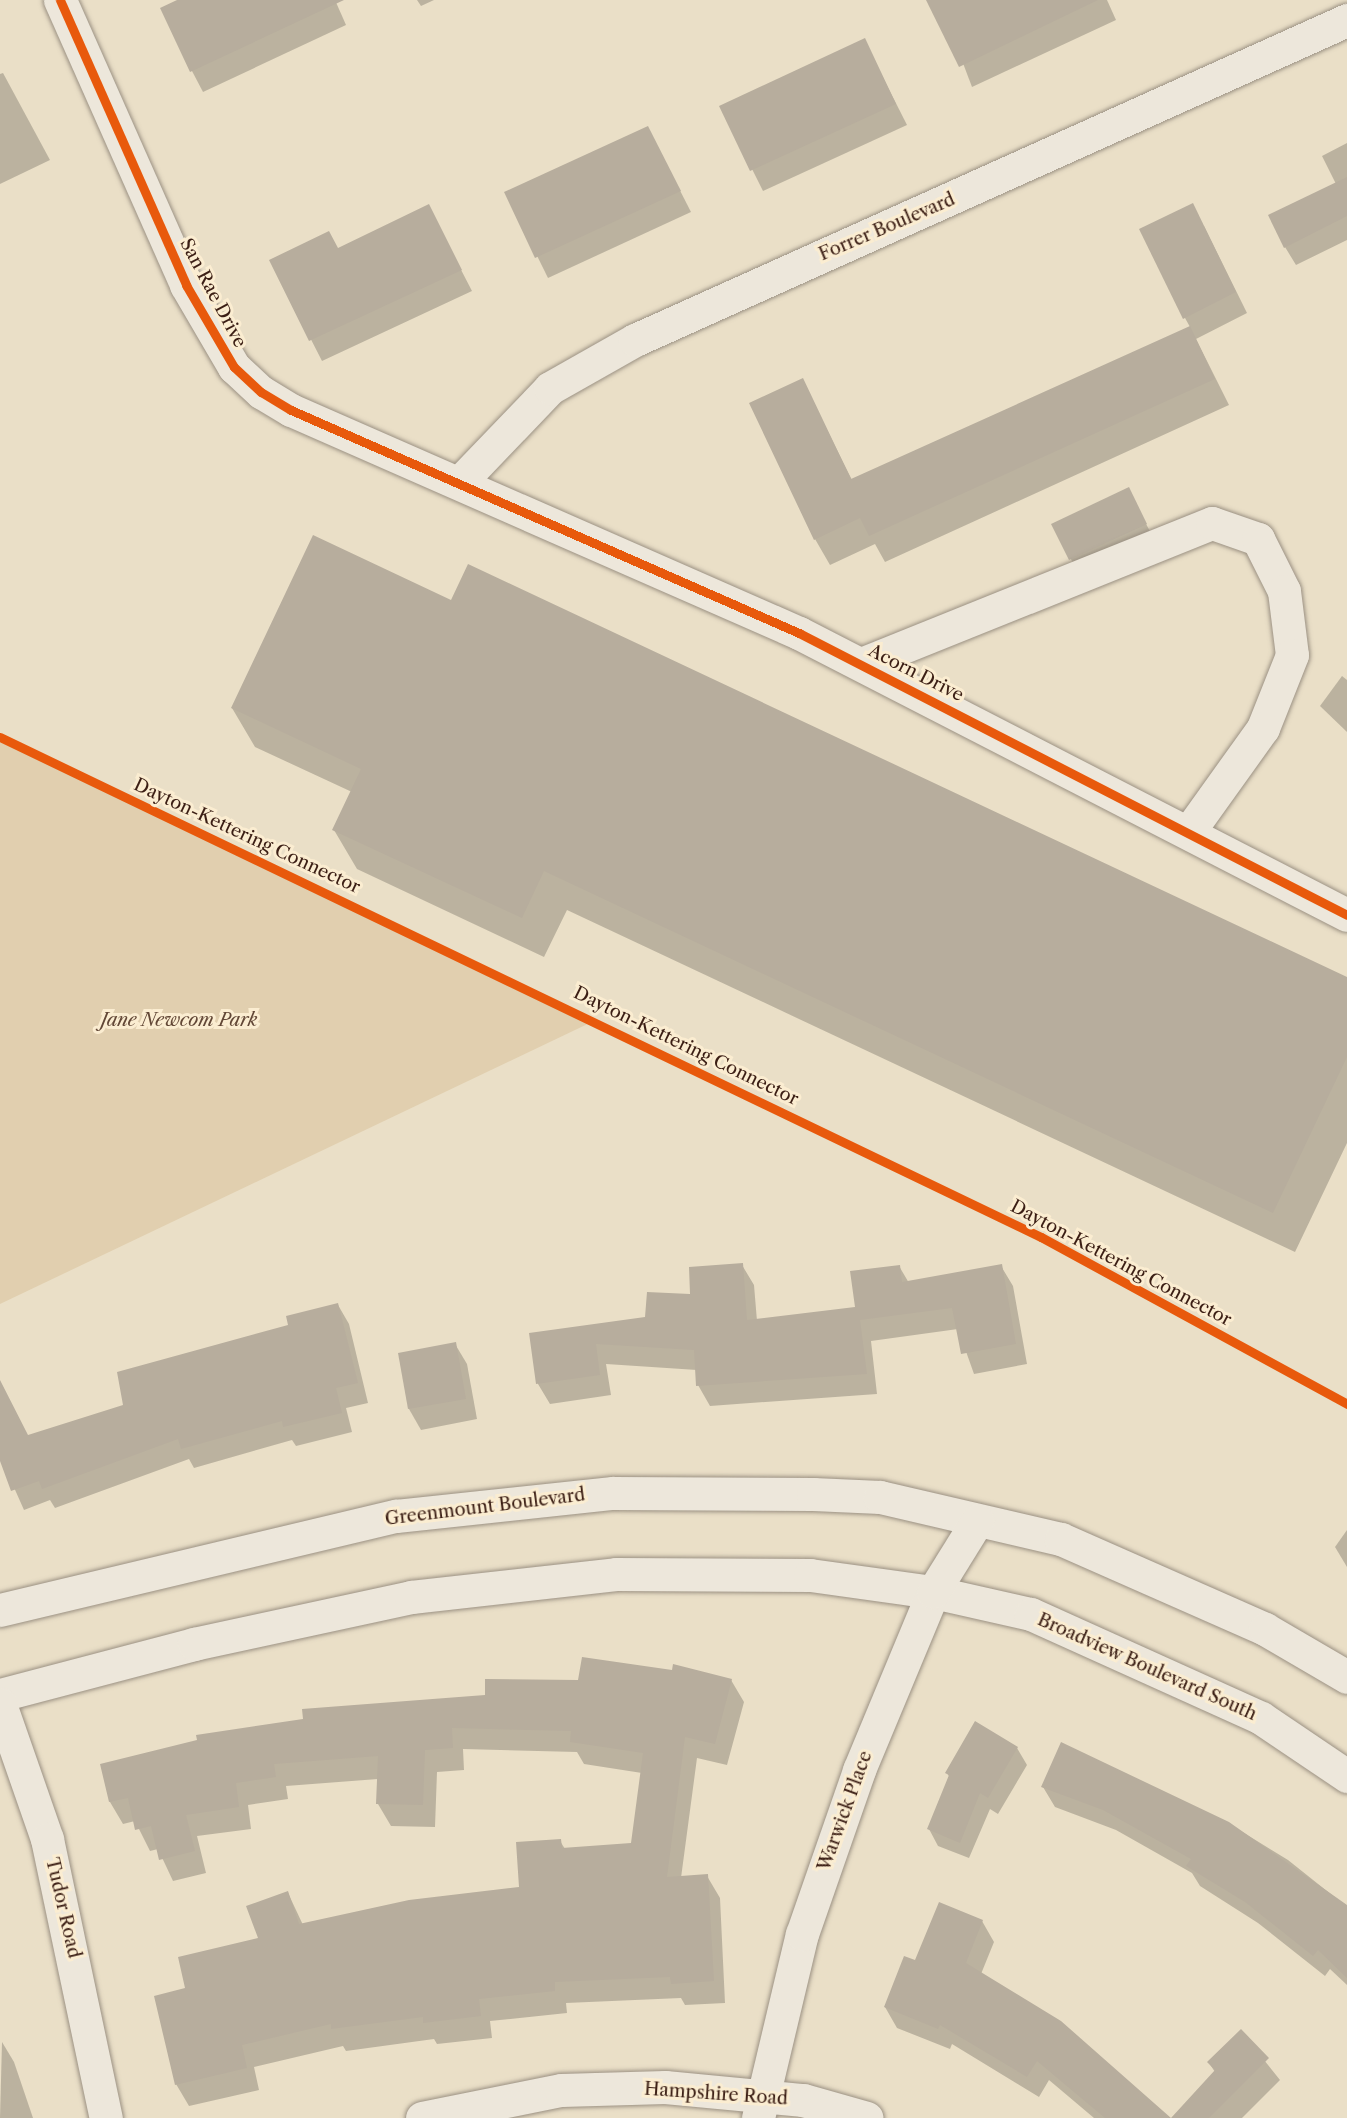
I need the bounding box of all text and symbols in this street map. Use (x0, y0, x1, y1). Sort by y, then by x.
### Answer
street label: Forrer Boulevard (816, 189, 958, 265)
street label: San Rae Drive (175, 235, 251, 351)
street label: Acorn Drive (865, 640, 967, 706)
street label: Dayton-Kettering Connector (130, 774, 364, 898)
street label: Dayton-Kettering Connector (570, 982, 802, 1110)
park label: Jane Newcom Park (101, 1009, 257, 1031)
street label: Dayton-Kettering Connector (1007, 1195, 1235, 1331)
street label: Greenmount Boulevard (384, 1484, 586, 1530)
street label: Broadview Boulevard South (1034, 1609, 1260, 1725)
street label: Warwick Place (813, 1748, 877, 1874)
street label: Tudor Road (41, 1855, 85, 1961)
street label: Hampshire Road (643, 2078, 789, 2110)

